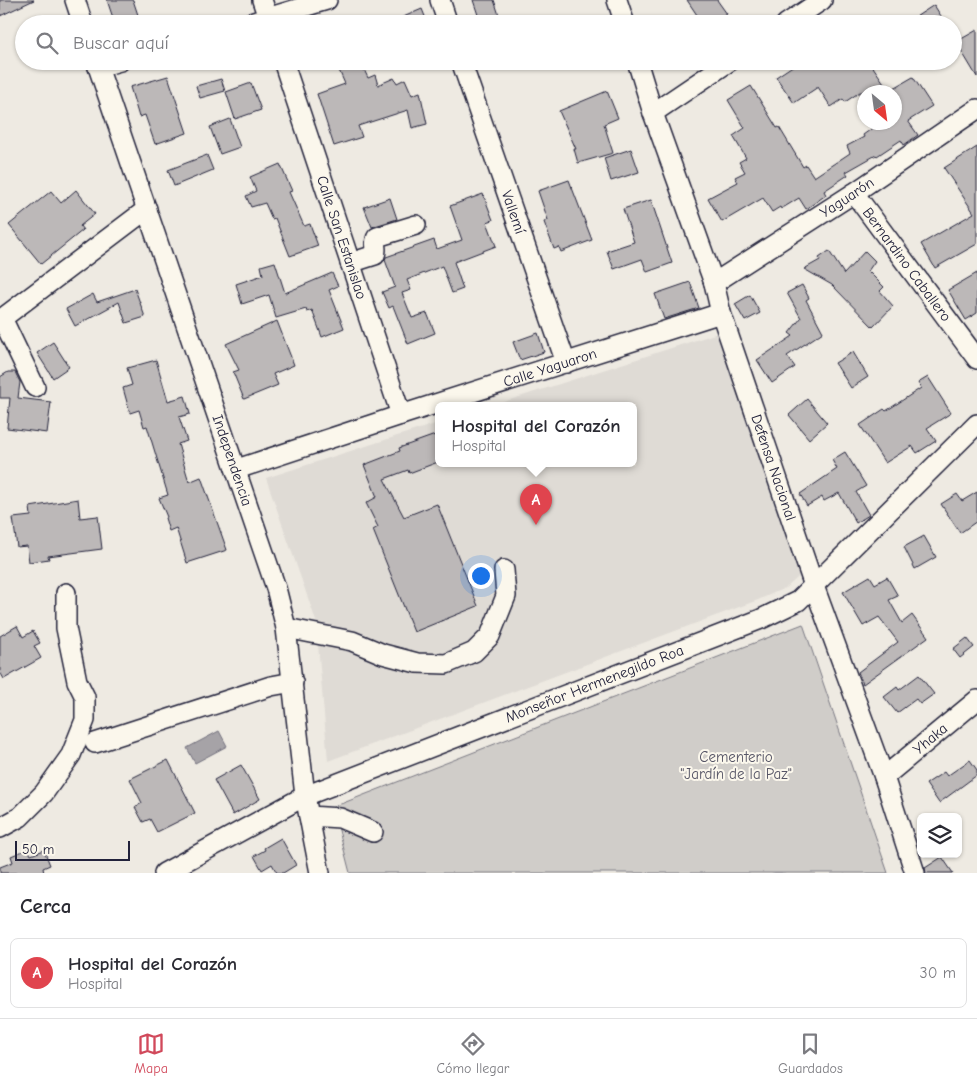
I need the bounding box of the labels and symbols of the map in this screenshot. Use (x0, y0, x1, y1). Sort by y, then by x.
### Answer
north arrow (857, 85, 902, 130)
street label: Calle San Estanislao (313, 173, 371, 302)
street label: Yaguarón (816, 173, 877, 222)
street label: Vallemí (498, 188, 530, 237)
street label: Bernardino Caballero (859, 204, 955, 325)
street label: Calle Yaguaron (501, 344, 599, 391)
street label: Independencia (208, 412, 256, 508)
street label: Defensa Nacional (747, 412, 800, 523)
pin: A (520, 484, 552, 525)
your location (468, 563, 494, 589)
street label: Monseñor Hermenegildo Roa (503, 641, 686, 726)
street label: Yhaka (909, 719, 951, 758)
park label: Cementerio "Jardín de la Paz" (680, 748, 792, 783)
scale bar (15, 838, 130, 861)

